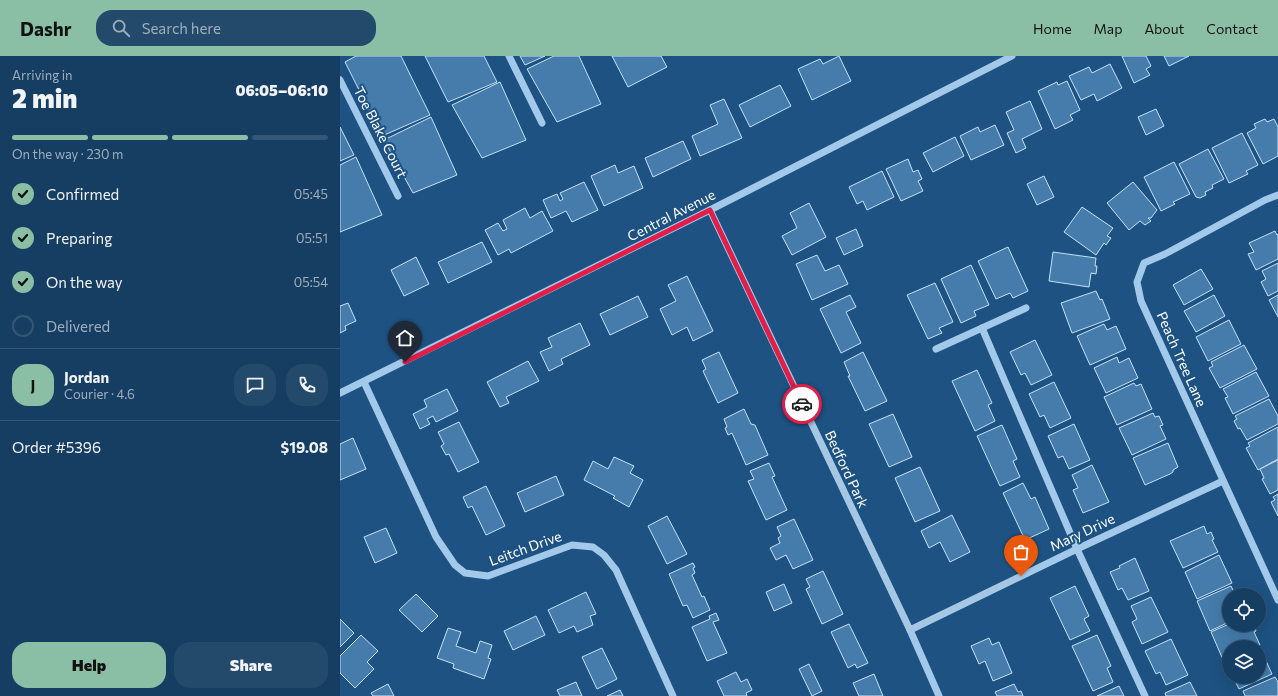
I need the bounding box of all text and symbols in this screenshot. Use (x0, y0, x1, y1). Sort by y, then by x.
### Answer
search box (96, 10, 376, 46)
text: Dashr (20, 17, 72, 40)
icon: search (110, 17, 132, 39)
text: Search here (142, 19, 221, 37)
text: Home (1033, 20, 1072, 37)
text: Map (1094, 20, 1122, 37)
text: About (1144, 20, 1184, 37)
text: Contact (1206, 20, 1258, 37)
text: Arriving in (12, 67, 72, 83)
text: 06:05–06:10 (235, 81, 328, 99)
text: 2 min (12, 82, 77, 113)
street label: Toe Blake Court (351, 83, 412, 181)
text: On the way · 230 m (12, 146, 123, 162)
icon: check (12, 183, 34, 205)
text: Confirmed (46, 185, 119, 203)
text: 05:45 (294, 186, 328, 202)
street label: Central Avenue (624, 186, 718, 244)
icon: check (12, 227, 34, 249)
text: Preparing (46, 229, 112, 247)
text: 05:51 (296, 230, 328, 246)
icon: check (12, 271, 34, 293)
text: On the way (46, 273, 123, 291)
text: 05:54 (294, 274, 328, 290)
street label: Peach Tree Lane (1153, 309, 1211, 409)
text: Delivered (46, 317, 110, 335)
pin (388, 321, 422, 362)
icon: home (394, 327, 416, 349)
button: chat (234, 364, 276, 406)
button: phone (286, 364, 328, 406)
text: Jordan (64, 368, 109, 386)
text: J (31, 376, 35, 394)
courier (782, 384, 822, 424)
text: Courier · 4.6 (64, 386, 135, 402)
icon: car (791, 393, 813, 415)
street label: Bedford Park (822, 428, 873, 511)
text: Order #5396 (12, 438, 101, 456)
text: $19.08 (281, 438, 328, 456)
street label: Mary Drive (1047, 510, 1117, 554)
street label: Leitch Drive (486, 527, 564, 569)
pin (1004, 535, 1038, 576)
icon: bag (1010, 541, 1032, 563)
map controls (1222, 588, 1266, 684)
button: locate (1222, 588, 1266, 632)
button: layers (1222, 640, 1266, 684)
button: Help (12, 642, 166, 688)
button: Share (174, 642, 328, 688)

